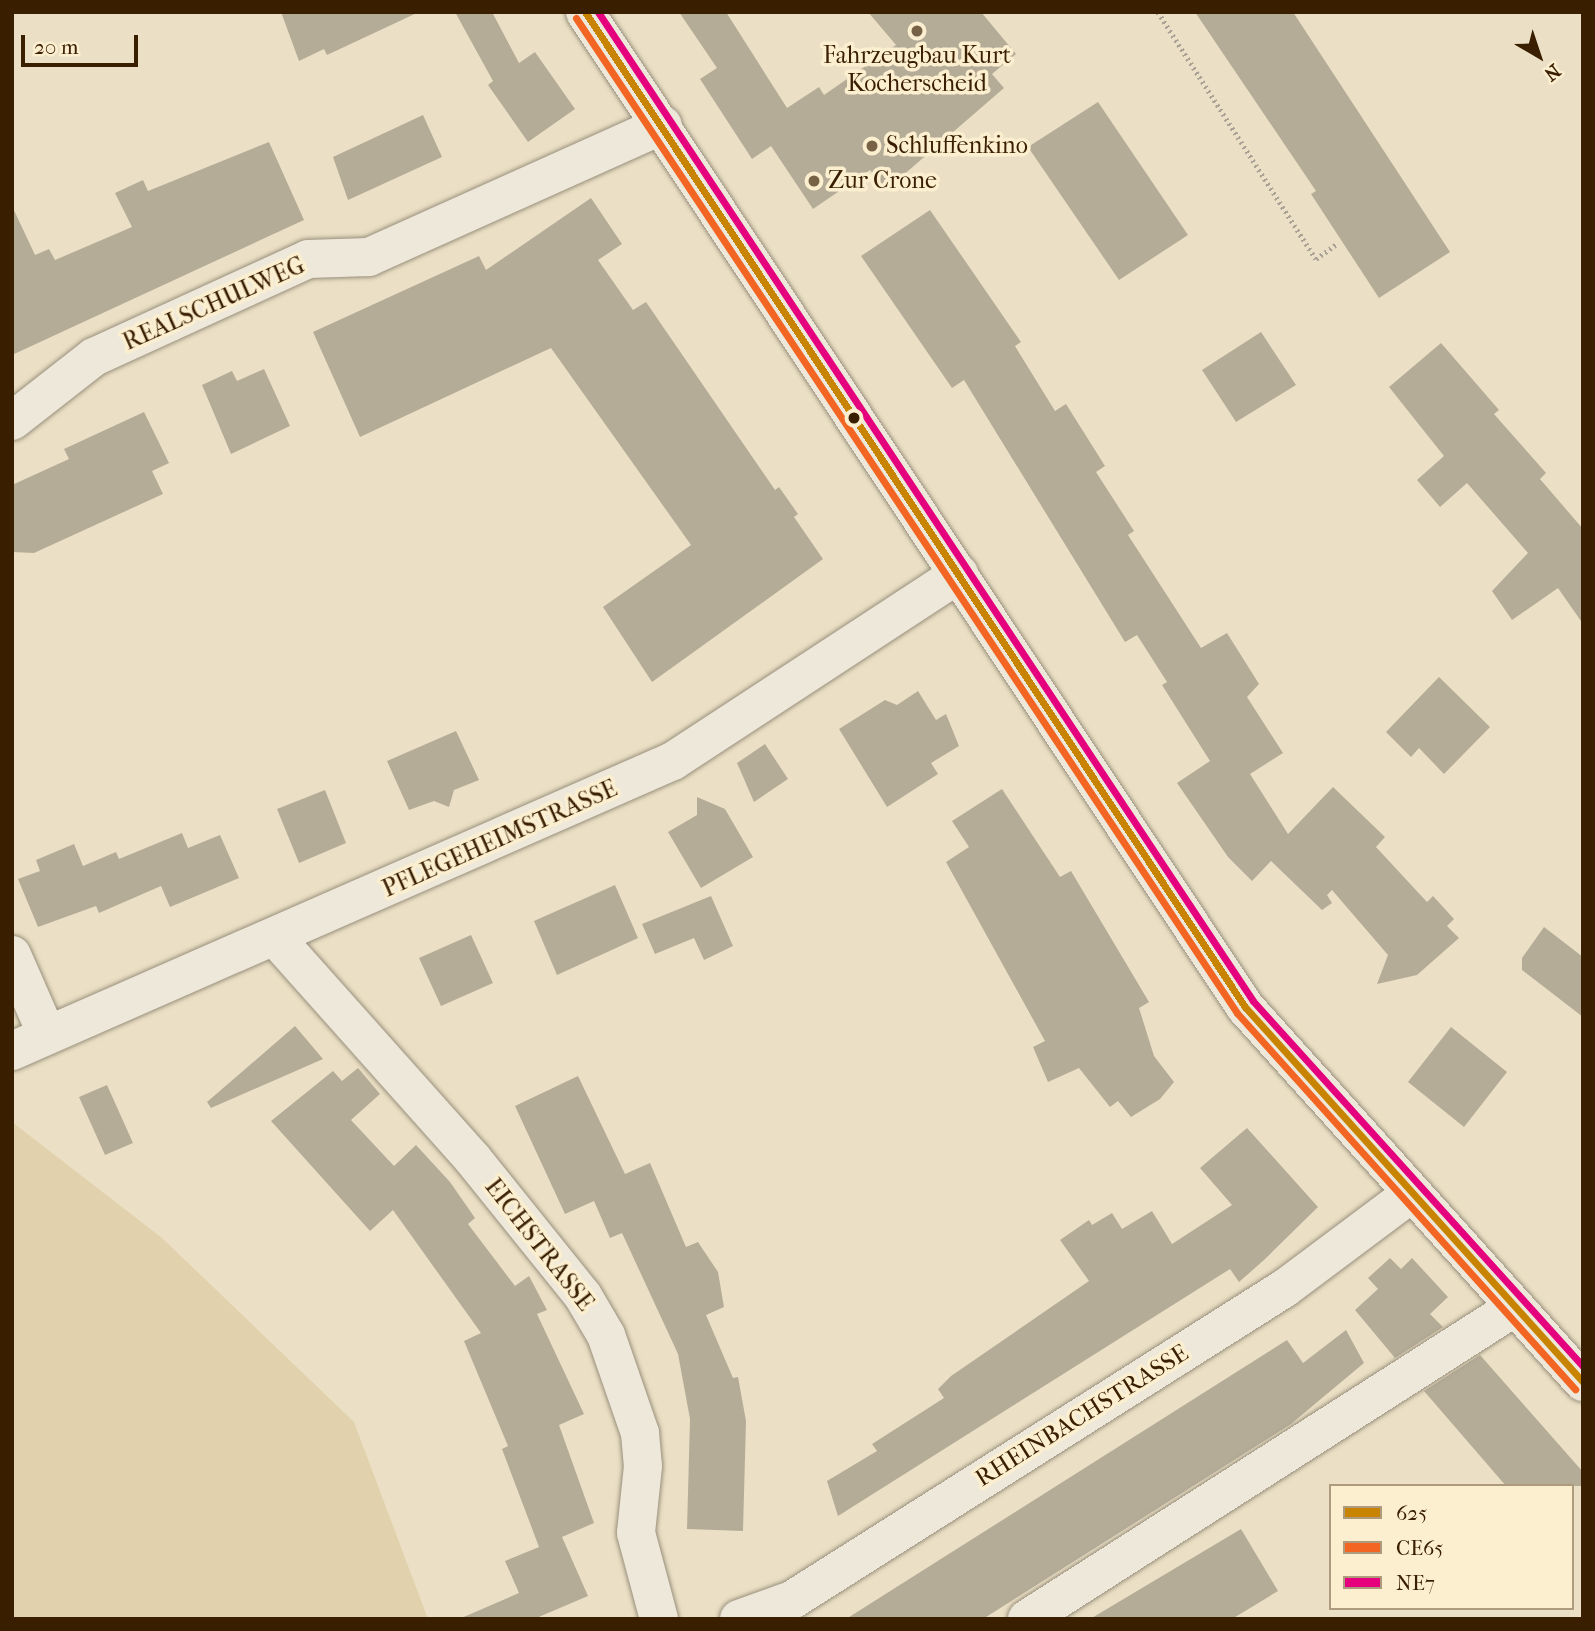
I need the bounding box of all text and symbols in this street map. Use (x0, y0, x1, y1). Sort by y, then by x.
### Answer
scale bar (24, 21, 142, 65)
north arrow (1504, 21, 1574, 91)
marker: Fahrzeugbau Kurt Kocherscheid (909, 23, 925, 39)
text: 20 m (34, 35, 78, 59)
place label: Fahrzeugbau Kurt Kocherscheid (823, 42, 1011, 98)
text: N (1540, 59, 1565, 85)
place label: Schluffenkino (886, 132, 1028, 160)
marker: Schluffenkino (864, 138, 880, 154)
place label: Zur Crone (828, 167, 937, 195)
marker: Zur Crone (806, 173, 822, 189)
street label: REALSCHULWEG (119, 251, 309, 357)
unlabelled marker (847, 411, 861, 425)
street label: PFLEGEHEIMSTRASSE (378, 774, 622, 904)
street label: EICHSTRASSE (478, 1173, 600, 1317)
street label: RHEINBACHSTRASSE (970, 1339, 1194, 1493)
legend (1329, 1484, 1574, 1610)
text: 625 (1396, 1501, 1427, 1525)
text: CE65 (1396, 1536, 1443, 1560)
text: NE7 (1396, 1571, 1435, 1595)

